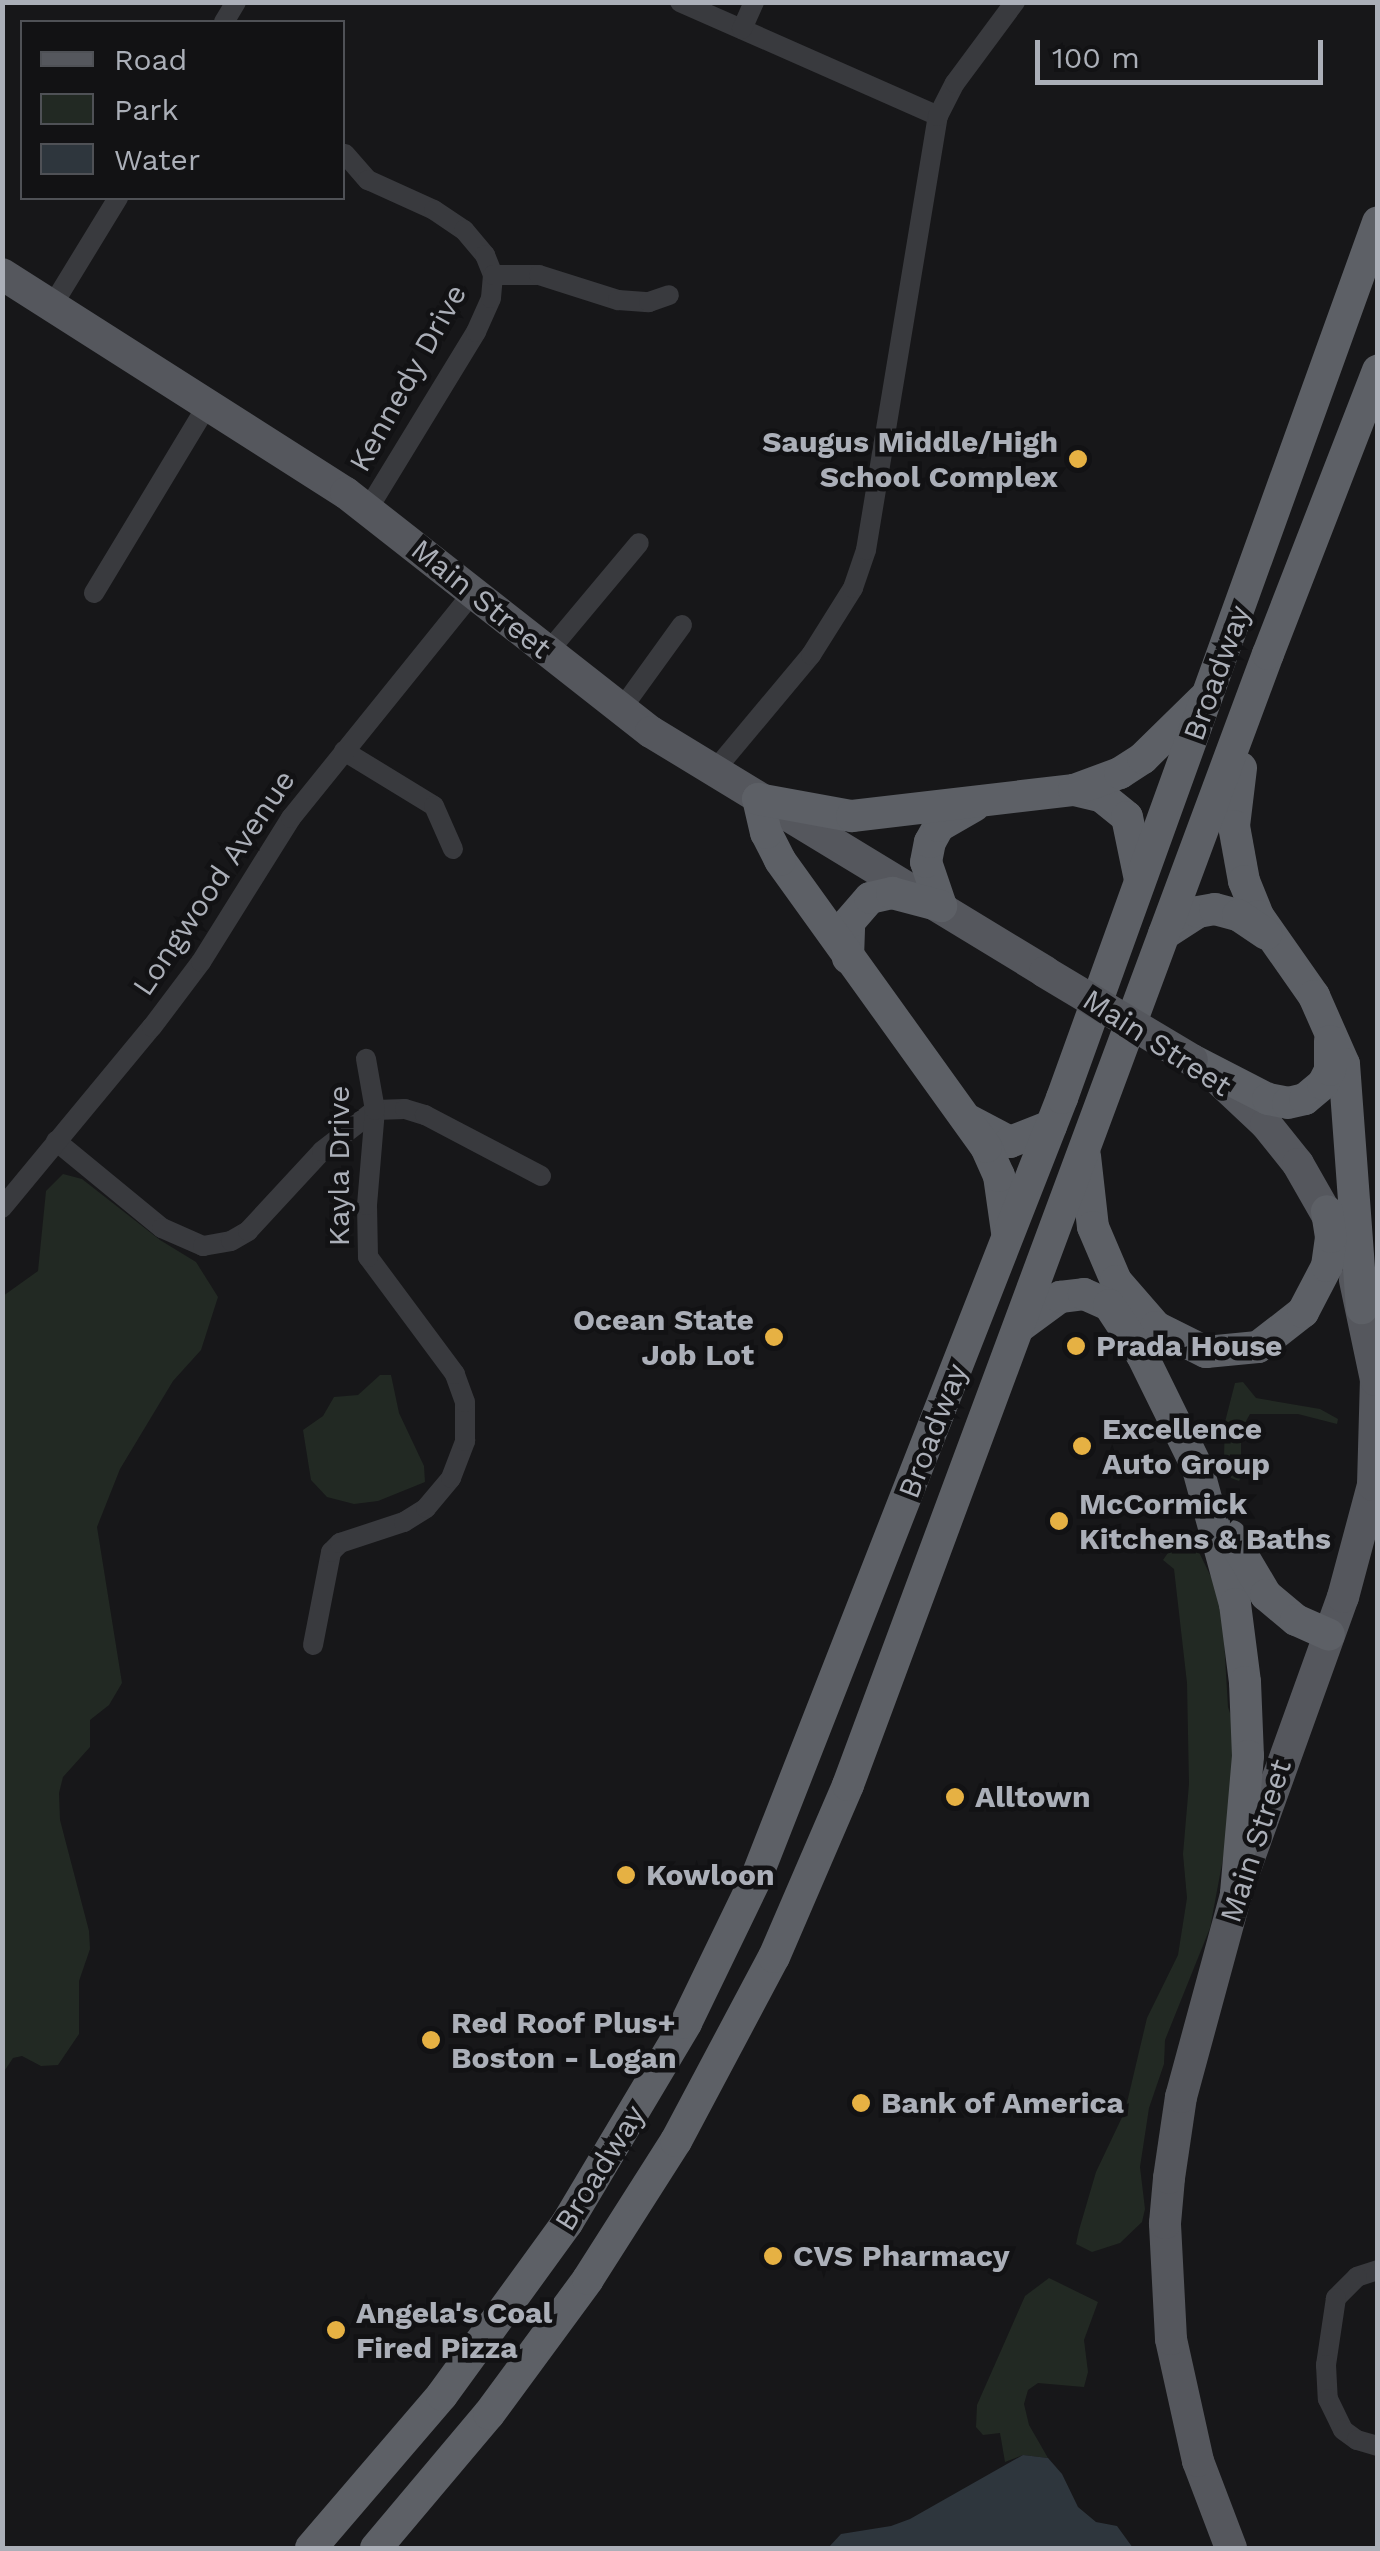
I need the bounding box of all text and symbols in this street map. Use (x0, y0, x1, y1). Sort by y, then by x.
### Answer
legend (20, 20, 345, 200)
scale bar (1040, 20, 1328, 82)
text: 100 m (1052, 40, 1140, 75)
text: Road (114, 42, 187, 77)
text: Park (114, 92, 179, 127)
text: Water (114, 142, 200, 177)
street label: Kennedy Drive (342, 278, 474, 478)
place label: Saugus Middle/High School Complex (762, 424, 1058, 494)
marker: Saugus Middle/High School Complex (1067, 448, 1089, 470)
street label: Main Street (404, 532, 558, 666)
street label: Broadway (1176, 600, 1258, 746)
street label: Longwood Avenue (125, 763, 303, 1003)
street label: Main Street (1076, 982, 1238, 1104)
street label: Kayla Drive (321, 1085, 357, 1247)
place label: Ocean State Job Lot (573, 1302, 754, 1372)
marker: Ocean State Job Lot (763, 1326, 785, 1348)
place label: Prada House (1096, 1328, 1283, 1364)
marker: Prada House (1065, 1335, 1087, 1357)
street label: Broadway (891, 1359, 975, 1503)
place label: Excellence Auto Group (1102, 1411, 1270, 1482)
marker: Excellence Auto Group (1071, 1435, 1093, 1457)
place label: McCormick Kitchens & Baths (1079, 1486, 1331, 1556)
marker: McCormick Kitchens & Baths (1048, 1510, 1070, 1532)
street label: Main Street (1213, 1755, 1299, 1927)
place label: Alltown (975, 1779, 1091, 1815)
marker: Alltown (944, 1786, 966, 1808)
place label: Kowloon (646, 1857, 774, 1893)
marker: Kowloon (615, 1864, 637, 1886)
place label: Red Roof Plus+ Boston - Logan (451, 2005, 677, 2076)
marker: Red Roof Plus+ Boston - Logan (420, 2029, 442, 2051)
place label: Bank of America (881, 2085, 1126, 2121)
marker: Bank of America (850, 2092, 872, 2114)
street label: Broadway (547, 2098, 653, 2238)
place label: CVS Pharmacy (793, 2238, 1010, 2274)
marker: CVS Pharmacy (762, 2245, 784, 2267)
place label: Angela's Coal Fired Pizza (356, 2295, 552, 2366)
marker: Angela's Coal Fired Pizza (325, 2319, 347, 2341)

